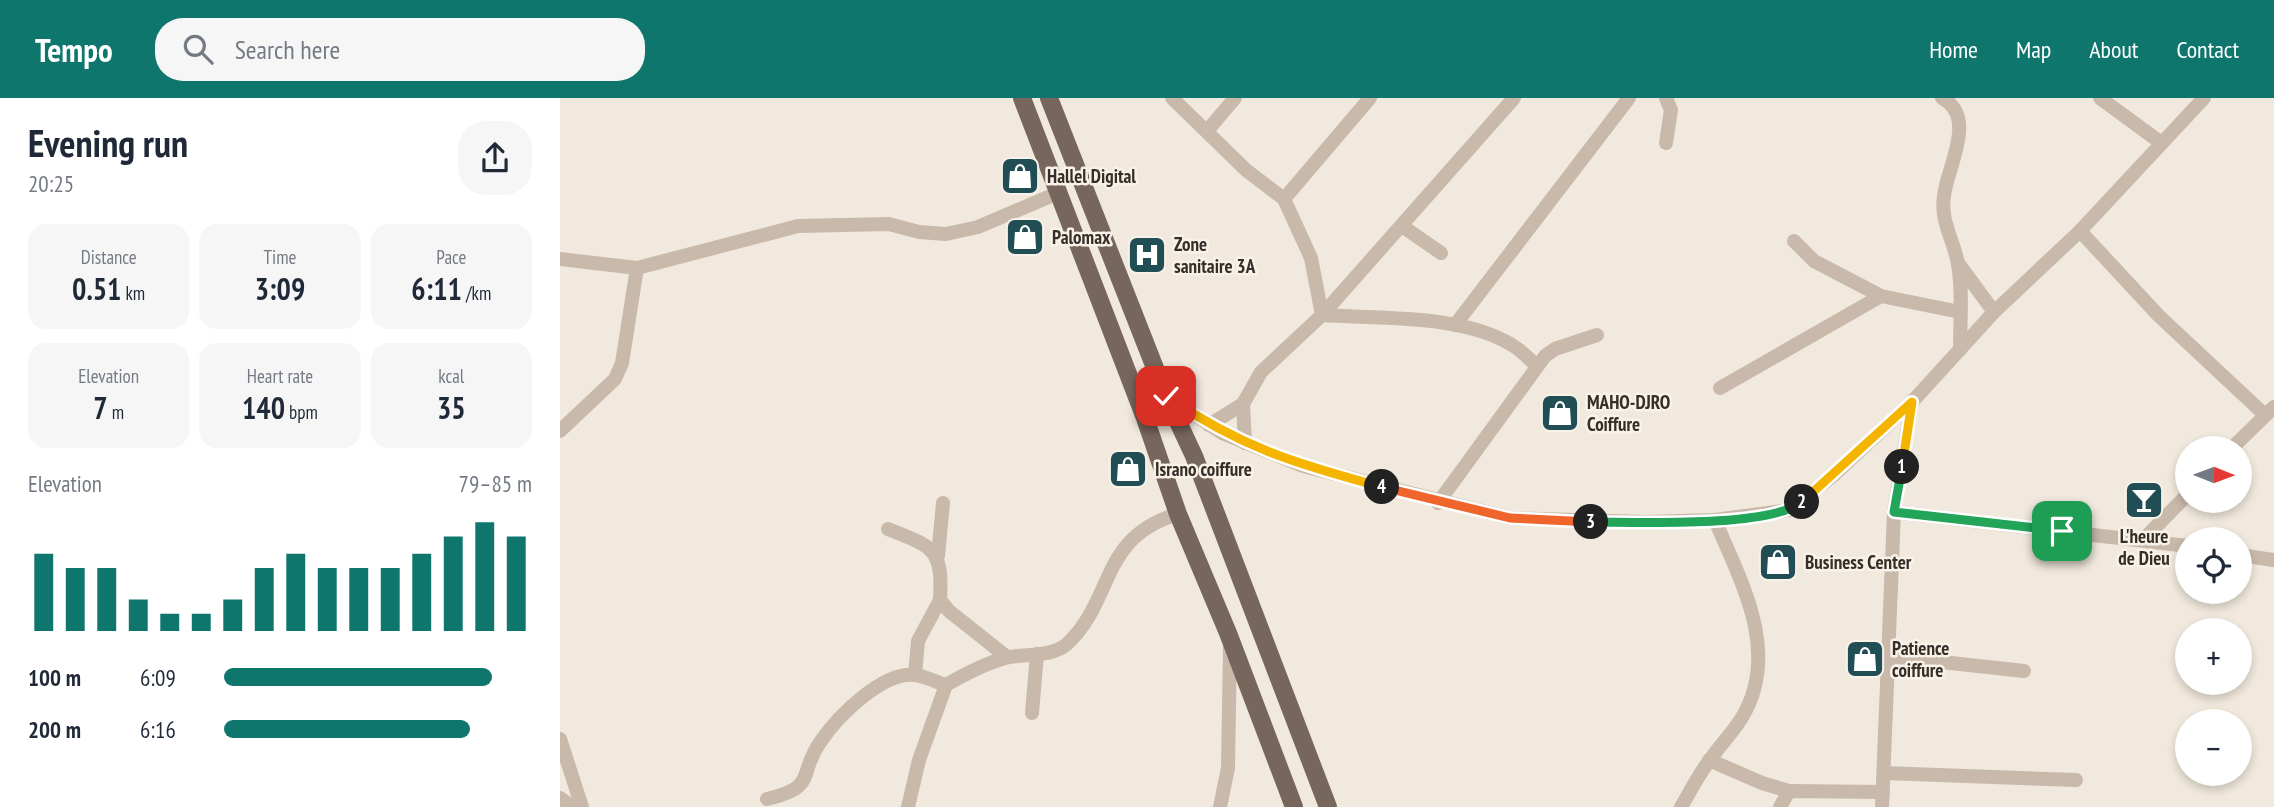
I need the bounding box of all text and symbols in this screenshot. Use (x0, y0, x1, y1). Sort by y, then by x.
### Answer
search box (155, 18, 645, 81)
text: Tempo (35, 28, 113, 71)
icon: search (179, 30, 217, 68)
text: Search here (235, 33, 340, 66)
text: Home (1929, 34, 1978, 65)
text: Map (2016, 34, 2051, 65)
text: About (2089, 34, 2138, 65)
text: Contact (2176, 34, 2239, 65)
text: Evening run (28, 118, 188, 167)
button: share (458, 121, 532, 195)
shop icon: Hallel Digital (999, 155, 1041, 197)
place label: Hallel Digital (1047, 164, 1136, 188)
text: 20:25 (28, 169, 74, 198)
shop icon: Palomax (1004, 216, 1046, 258)
place label: Palomax (1052, 225, 1111, 249)
place label: Zone sanitaire 3A (1174, 232, 1256, 278)
hospital icon: Zone sanitaire 3A (1126, 234, 1168, 276)
text: Distance (81, 245, 137, 269)
text: Time (264, 245, 296, 269)
text: Pace (436, 245, 466, 269)
text: 0.51 (72, 269, 121, 308)
text: 3:09 (255, 269, 305, 308)
text: 6:11 (411, 269, 462, 308)
text: km (121, 281, 145, 305)
text: /km (462, 281, 491, 305)
text: Elevation (78, 364, 139, 388)
text: Heart rate (247, 364, 313, 388)
text: kcal (438, 364, 464, 388)
pin (1136, 366, 1196, 426)
icon: check (1147, 377, 1185, 415)
text: 7 (93, 388, 108, 427)
text: 140 (242, 388, 285, 427)
text: 35 (437, 388, 466, 427)
place label: MAHO-DJRO Coiffure (1587, 390, 1670, 436)
shop icon: MAHO-DJRO Coiffure (1539, 392, 1581, 434)
text: m (108, 400, 124, 424)
text: bpm (285, 400, 318, 424)
north arrow (2175, 436, 2252, 513)
map controls (2175, 436, 2252, 786)
shop icon: Israno coiffure (1107, 448, 1149, 490)
pin: 1 (1884, 450, 1920, 484)
text: 1 (1897, 454, 1906, 478)
place label: Israno coiffure (1155, 457, 1252, 481)
text: Elevation (28, 469, 102, 498)
text: 79–85 m (459, 469, 532, 498)
pin: 4 (1364, 470, 1400, 504)
text: 4 (1377, 474, 1386, 498)
bar icon: L'heure de Dieu (2123, 479, 2165, 521)
pin: 2 (1784, 484, 1820, 520)
text: 2 (1797, 489, 1806, 513)
pin (2032, 501, 2092, 561)
pin: 3 (1574, 504, 1608, 540)
text: 3 (1586, 509, 1595, 533)
icon: arrive (2043, 512, 2081, 550)
place label: L'heure de Dieu (2118, 524, 2170, 570)
button: locate (2175, 527, 2252, 604)
shop icon: Business Center (1757, 541, 1799, 583)
place label: Business Center (1805, 550, 1912, 574)
button: + (2175, 618, 2252, 695)
place label: Patience coiffure (1892, 636, 1949, 682)
shop icon: Patience coiffure (1844, 638, 1886, 680)
text: 100 m (28, 663, 81, 692)
text: 6:09 (140, 663, 176, 692)
button: − (2175, 709, 2252, 786)
text: 200 m (28, 715, 81, 744)
text: 6:16 (140, 715, 176, 744)

